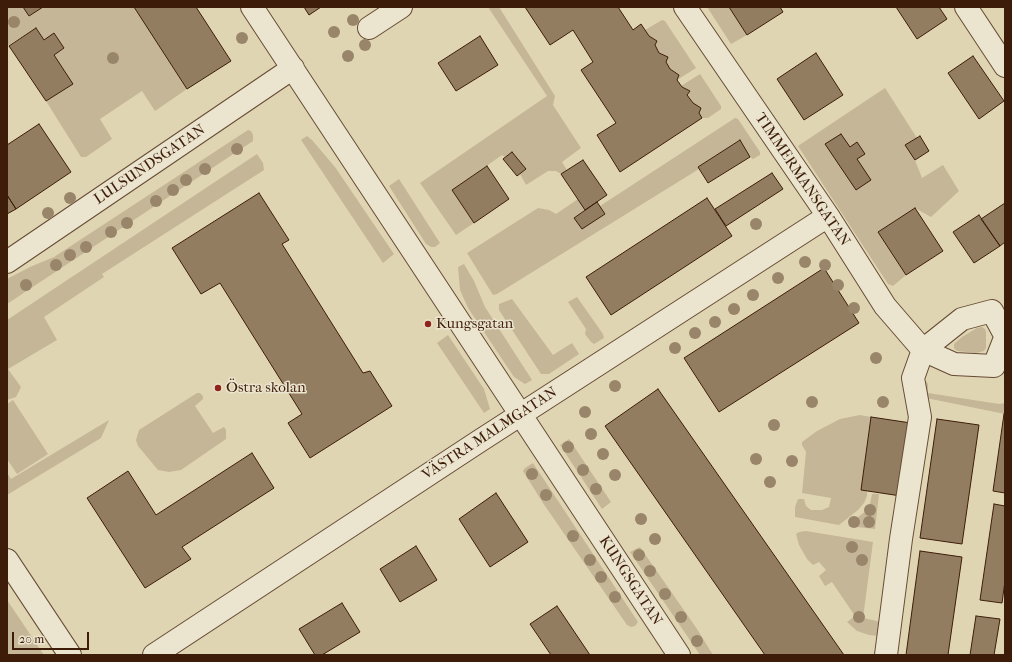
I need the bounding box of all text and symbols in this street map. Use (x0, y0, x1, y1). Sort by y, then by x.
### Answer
street label: TIMMERMANSGATAN (751, 110, 853, 250)
street label: LULSUNDSGATAN (91, 121, 209, 209)
place label: Kungsgatan (436, 315, 513, 333)
marker: Kungsgatan (423, 319, 433, 329)
place label: Östra skolan (226, 379, 306, 397)
marker: Östra skolan (213, 383, 223, 393)
street label: VÄSTRA MALMGATAN (419, 384, 561, 484)
street label: KUNGSGATAN (595, 533, 665, 629)
scale bar (14, 624, 91, 650)
text: 20 m (19, 632, 44, 646)

